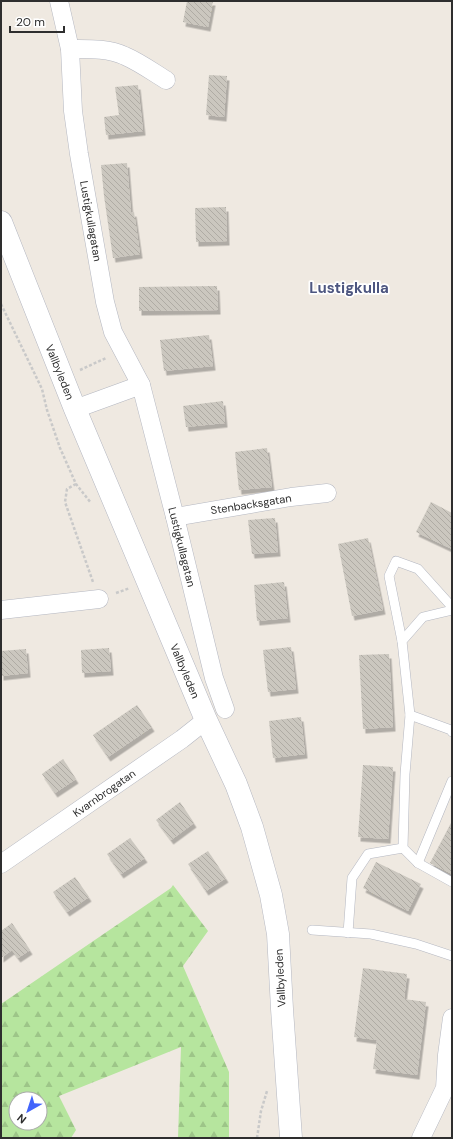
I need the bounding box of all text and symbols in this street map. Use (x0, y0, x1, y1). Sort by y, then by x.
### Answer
scale bar (10, 8, 64, 34)
text: 20 m (16, 14, 45, 30)
street label: Lustigkullagatan (77, 180, 105, 262)
district label: Lustigkulla (309, 278, 389, 298)
street label: Vallbyleden (43, 342, 77, 402)
street label: Stenbacksgatan (210, 491, 292, 517)
street label: Lustigkullagatan (165, 506, 199, 588)
street label: Vallbyleden (167, 641, 203, 701)
street label: Kvarnbrogatan (70, 766, 138, 820)
street label: Vallbyleden (271, 948, 289, 1008)
north arrow (8, 1091, 48, 1131)
text: N (14, 1111, 29, 1127)

